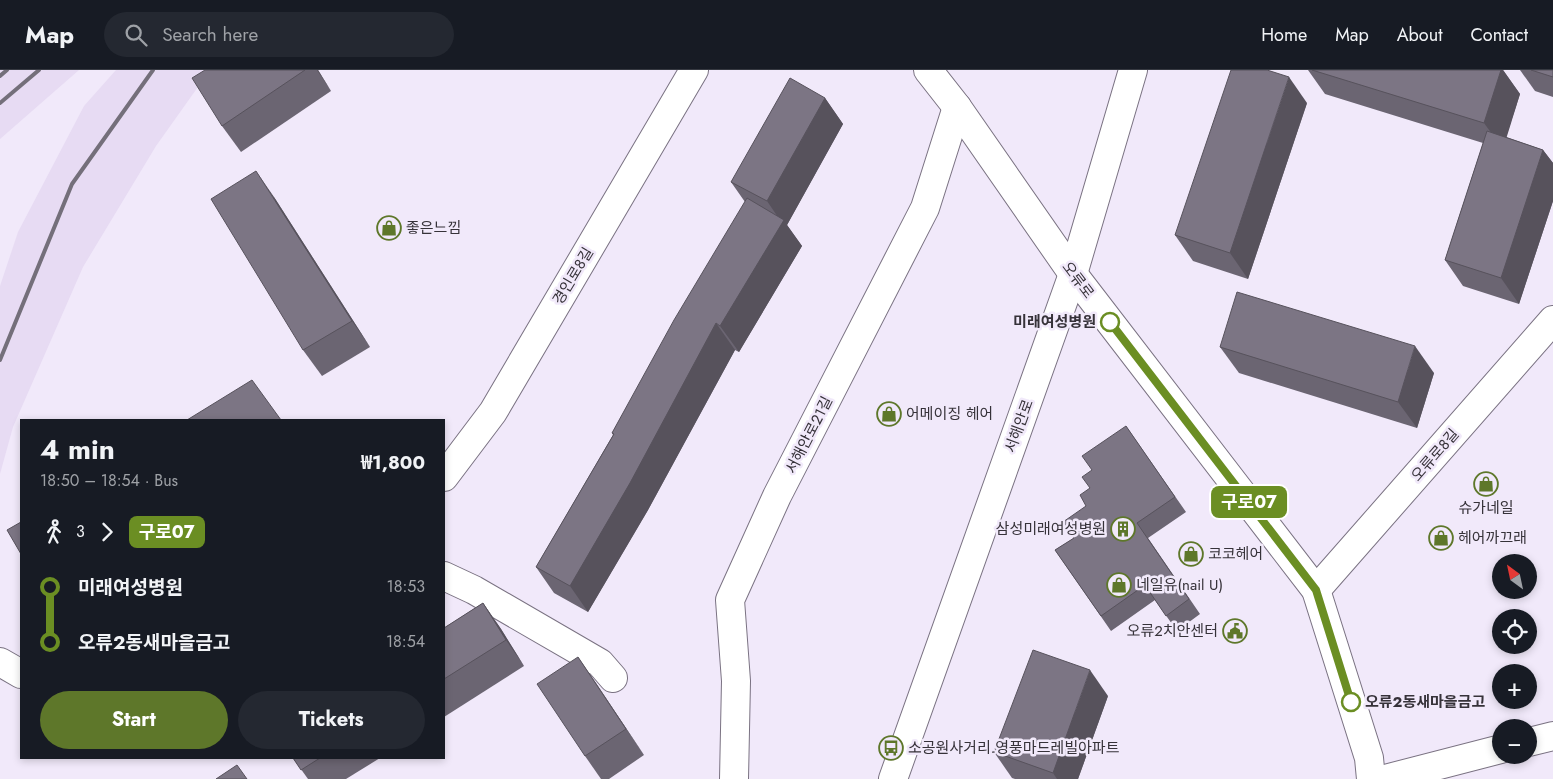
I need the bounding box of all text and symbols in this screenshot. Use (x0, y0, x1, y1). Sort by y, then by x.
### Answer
search box (104, 12, 454, 57)
text: Map (25, 17, 74, 52)
icon: search (122, 21, 150, 49)
text: Search here (162, 21, 258, 48)
text: Home (1261, 22, 1307, 48)
text: Map (1335, 22, 1369, 48)
text: About (1397, 22, 1442, 48)
text: Contact (1470, 22, 1528, 48)
shop icon: 좋은느낌 (376, 215, 402, 241)
place label: 좋은느낌 (406, 217, 461, 239)
street label: 경인로8길 (547, 243, 599, 309)
street label: 오류로 (1057, 257, 1099, 303)
place label: 미래여성병원 (1013, 311, 1096, 333)
marker: 미래여성병원 (1100, 312, 1120, 332)
street label: 서해안로21길 (780, 392, 838, 478)
street label: 서해안로 (999, 396, 1039, 456)
shop icon: 어메이징 헤어 (876, 401, 902, 427)
place label: 어메이징 헤어 (906, 403, 993, 425)
street label: 오류로8길 (1406, 424, 1464, 486)
text: 4 min (40, 429, 115, 470)
text: ₩1,800 (361, 449, 425, 476)
text: 18:50 – 18:54 · Bus (40, 469, 178, 492)
shop icon: 슈가네일 (1473, 471, 1499, 497)
line badge: 구로07 (1214, 486, 1284, 518)
text: 구로07 (1221, 489, 1277, 515)
place label: 슈가네일 (1458, 497, 1514, 519)
building icon: 삼성미래여성병원 (1110, 516, 1136, 542)
icon: walk (40, 518, 68, 546)
icon: forward (93, 518, 121, 546)
place label: 삼성미래여성병원 (996, 518, 1106, 540)
text: 구로07 (139, 519, 195, 545)
text: 3 (76, 520, 85, 543)
shop icon: 헤어까끄래 (1428, 525, 1454, 551)
place label: 헤어까끄래 (1458, 527, 1527, 549)
shop icon: 코코헤어 (1178, 541, 1204, 567)
place label: 코코헤어 (1208, 543, 1263, 565)
north arrow (1492, 554, 1538, 599)
map controls (1492, 554, 1537, 764)
shop icon: 네일유(nail U) (1106, 572, 1132, 598)
text: 미래여성병원 (78, 574, 183, 601)
place label: 네일유(nail U) (1136, 574, 1223, 596)
text: 18:53 (387, 575, 425, 598)
button: locate (1492, 609, 1537, 654)
public building icon: 오류2치안센터 (1222, 618, 1248, 644)
place label: 오류2치안센터 (1127, 620, 1218, 642)
text: 오류2동새마을금고 (78, 629, 230, 656)
text: 18:54 (386, 630, 425, 653)
button: + (1492, 664, 1537, 709)
button: Start (40, 691, 228, 749)
button: Tickets (238, 691, 425, 749)
place label: 오류2동새마을금고 (1365, 691, 1485, 713)
marker: 오류2동새마을금고 (1341, 692, 1361, 712)
button: − (1492, 719, 1537, 764)
bus stop icon: 소공원사거리.영풍마드레빌아파트 (878, 735, 904, 761)
place label: 소공원사거리.영풍마드레빌아파트 (908, 737, 1120, 759)

